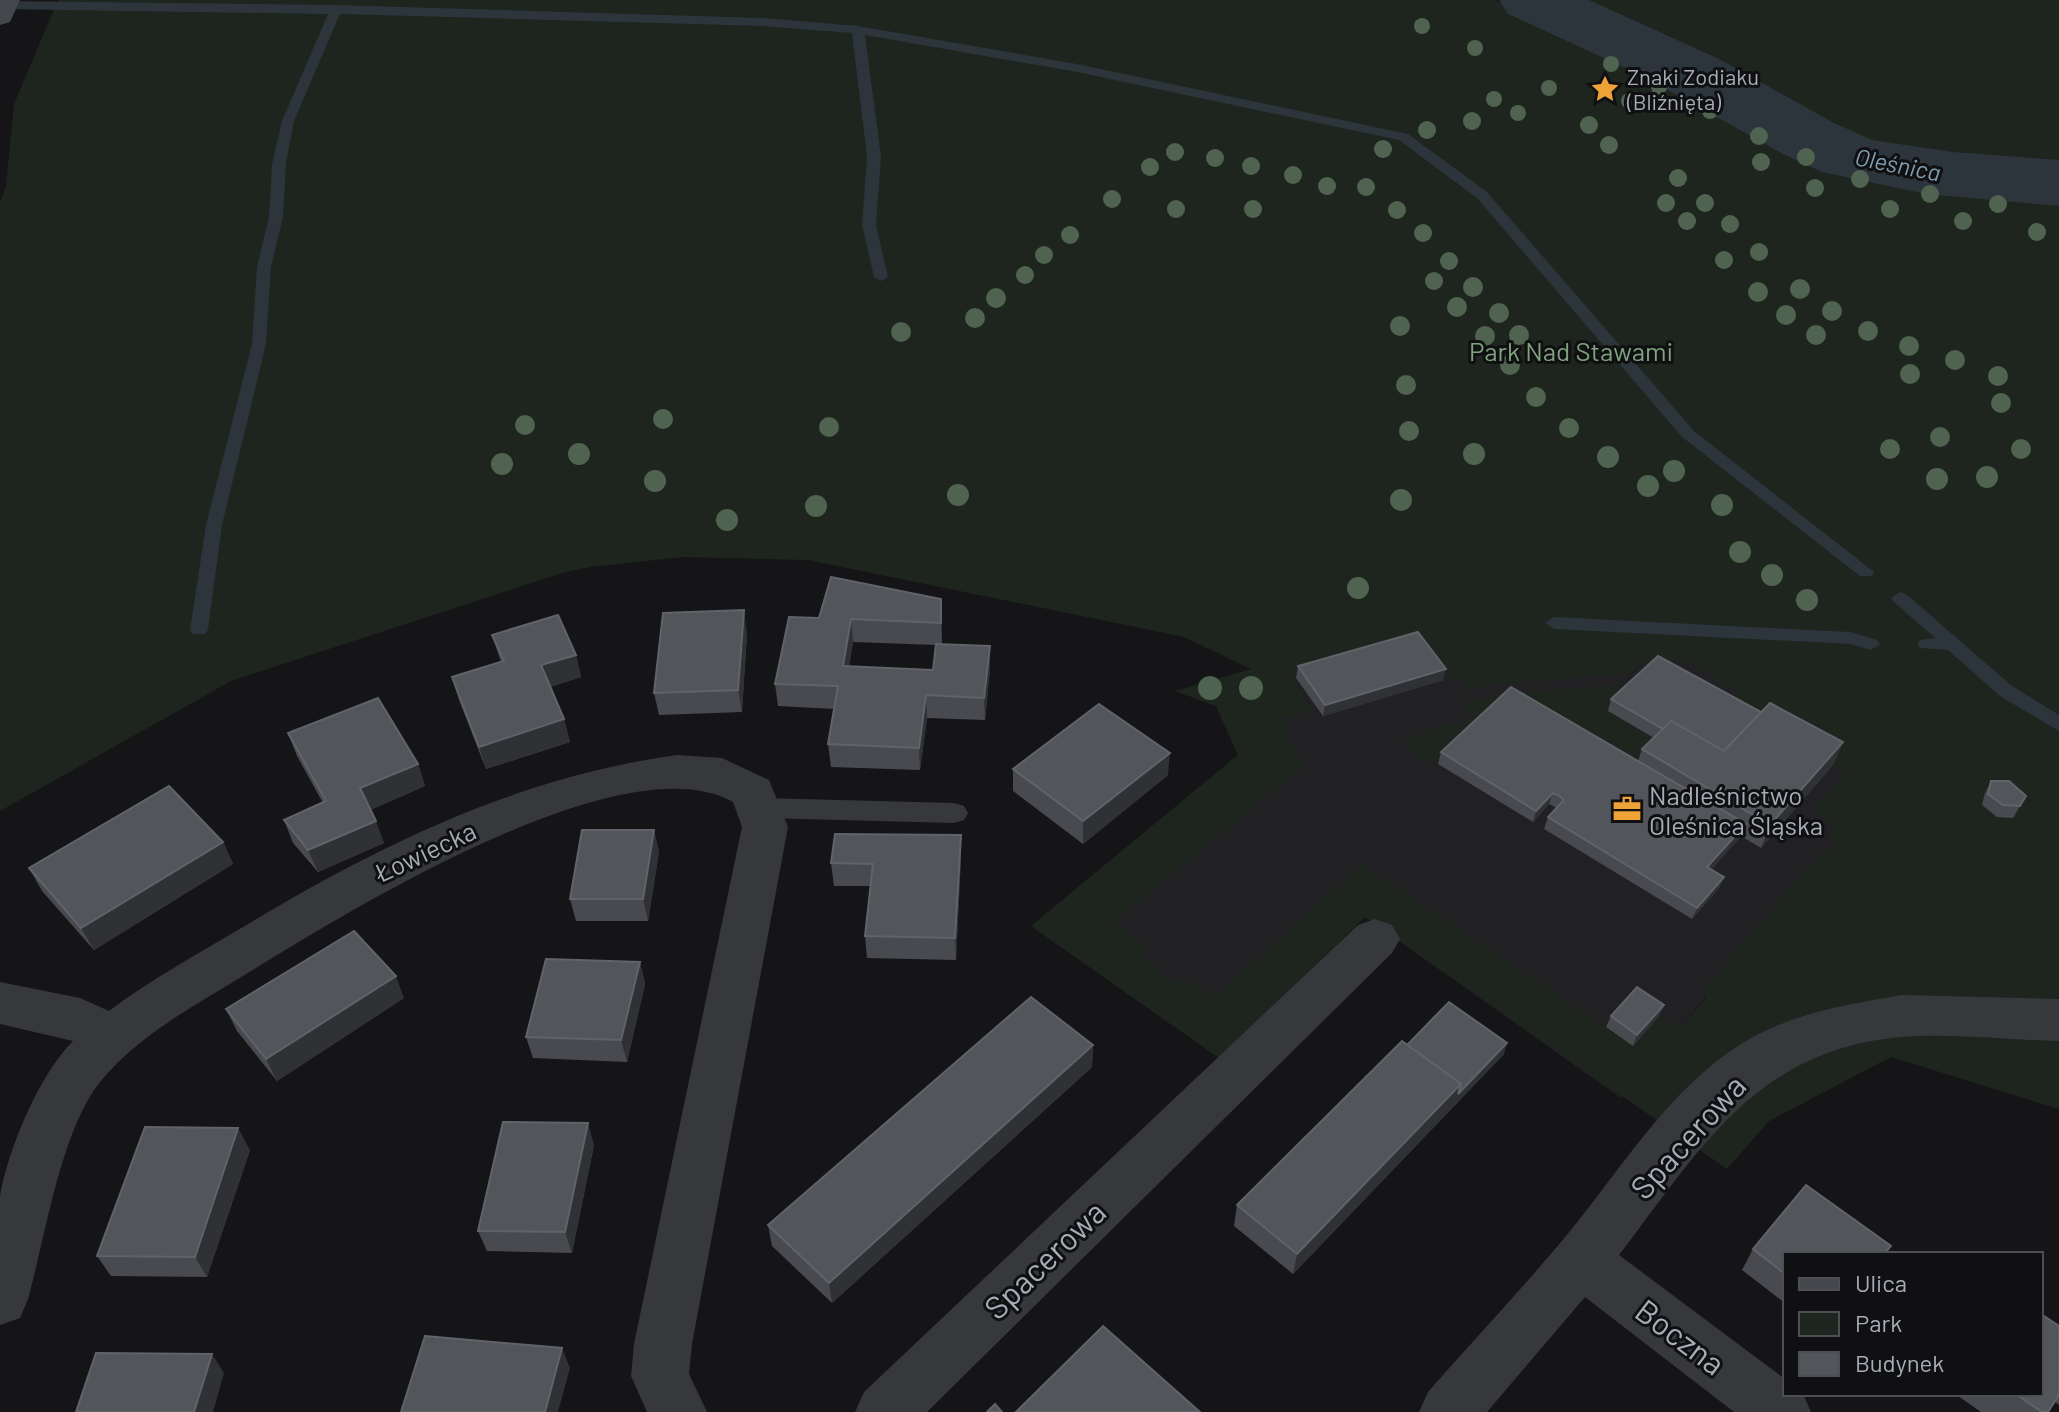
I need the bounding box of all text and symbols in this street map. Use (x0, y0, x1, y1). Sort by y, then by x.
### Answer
place label: Znaki Zodiaku (Bliźnięta) (1626, 63, 1759, 114)
place icon: Znaki Zodiaku (Bliźnięta) (1590, 74, 1620, 104)
water label: Oleśnica (1853, 142, 1943, 186)
park label: Park Nad Stawami (1469, 335, 1673, 366)
place label: Nadleśnictwo Oleśnica Śląska (1649, 779, 1823, 840)
office icon: Nadleśnictwo Oleśnica Śląska (1612, 794, 1642, 824)
street label: Łowiecka (369, 814, 481, 888)
street label: Spacerowa (1621, 1066, 1753, 1206)
street label: Spacerowa (976, 1192, 1112, 1326)
legend (1783, 1252, 2043, 1396)
text: Ulica (1855, 1268, 1907, 1297)
street label: Boczna (1629, 1290, 1733, 1382)
text: Park (1855, 1308, 1902, 1337)
text: Budynek (1855, 1348, 1944, 1377)

